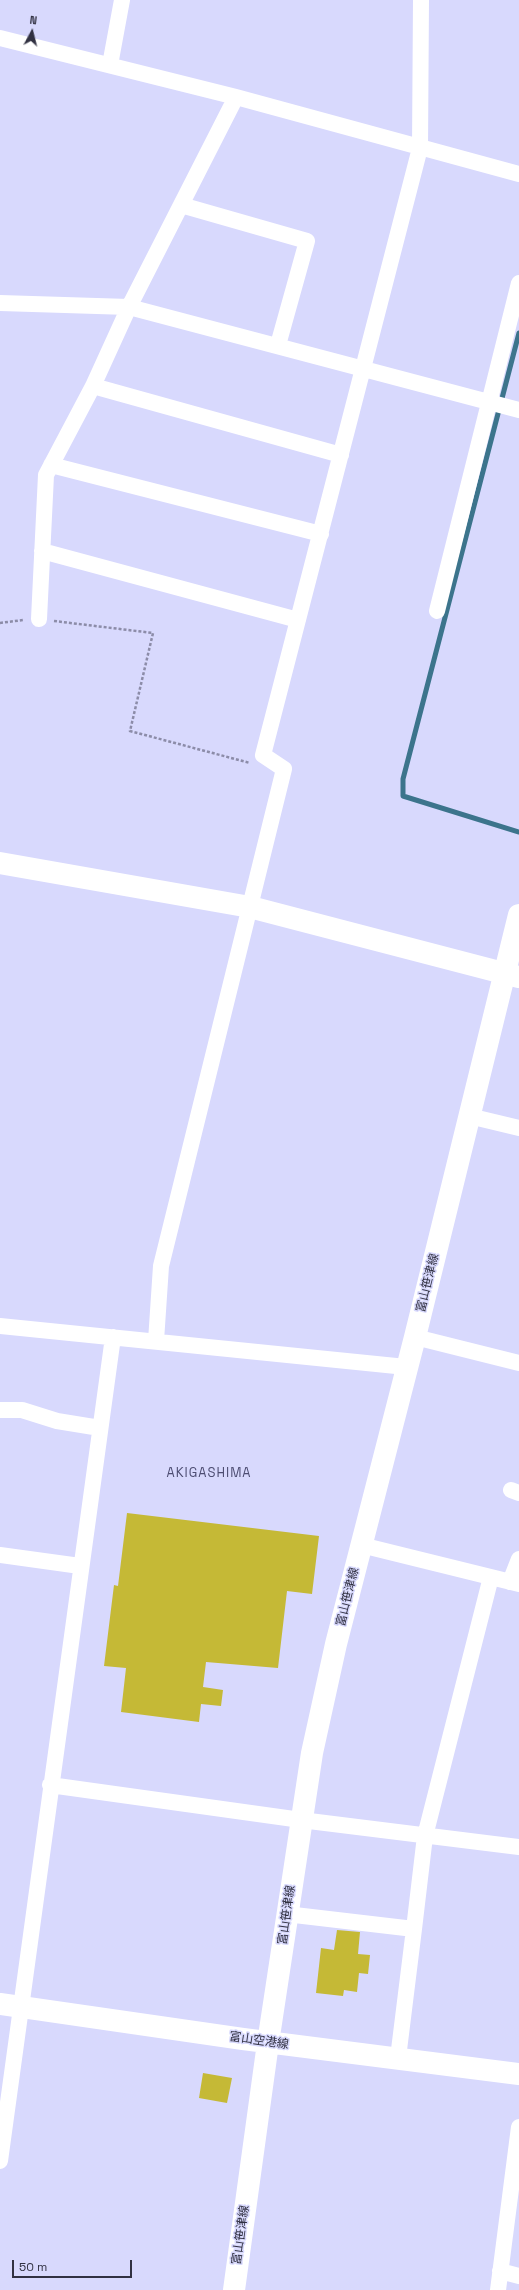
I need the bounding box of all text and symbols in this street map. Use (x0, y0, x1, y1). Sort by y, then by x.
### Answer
north arrow (12, 12, 52, 52)
text: N (29, 13, 38, 27)
street label: 富山笹津線 (414, 1252, 442, 1314)
district label: AKIGASHIMA (166, 1465, 252, 1481)
street label: 富山笹津線 (334, 1566, 362, 1628)
street label: 富山笹津線 (276, 1884, 298, 1946)
street label: 富山空港線 (228, 2030, 290, 2052)
street label: 富山笹津線 (230, 2204, 252, 2266)
scale bar (14, 2252, 134, 2278)
text: 50 m (19, 2259, 47, 2275)

